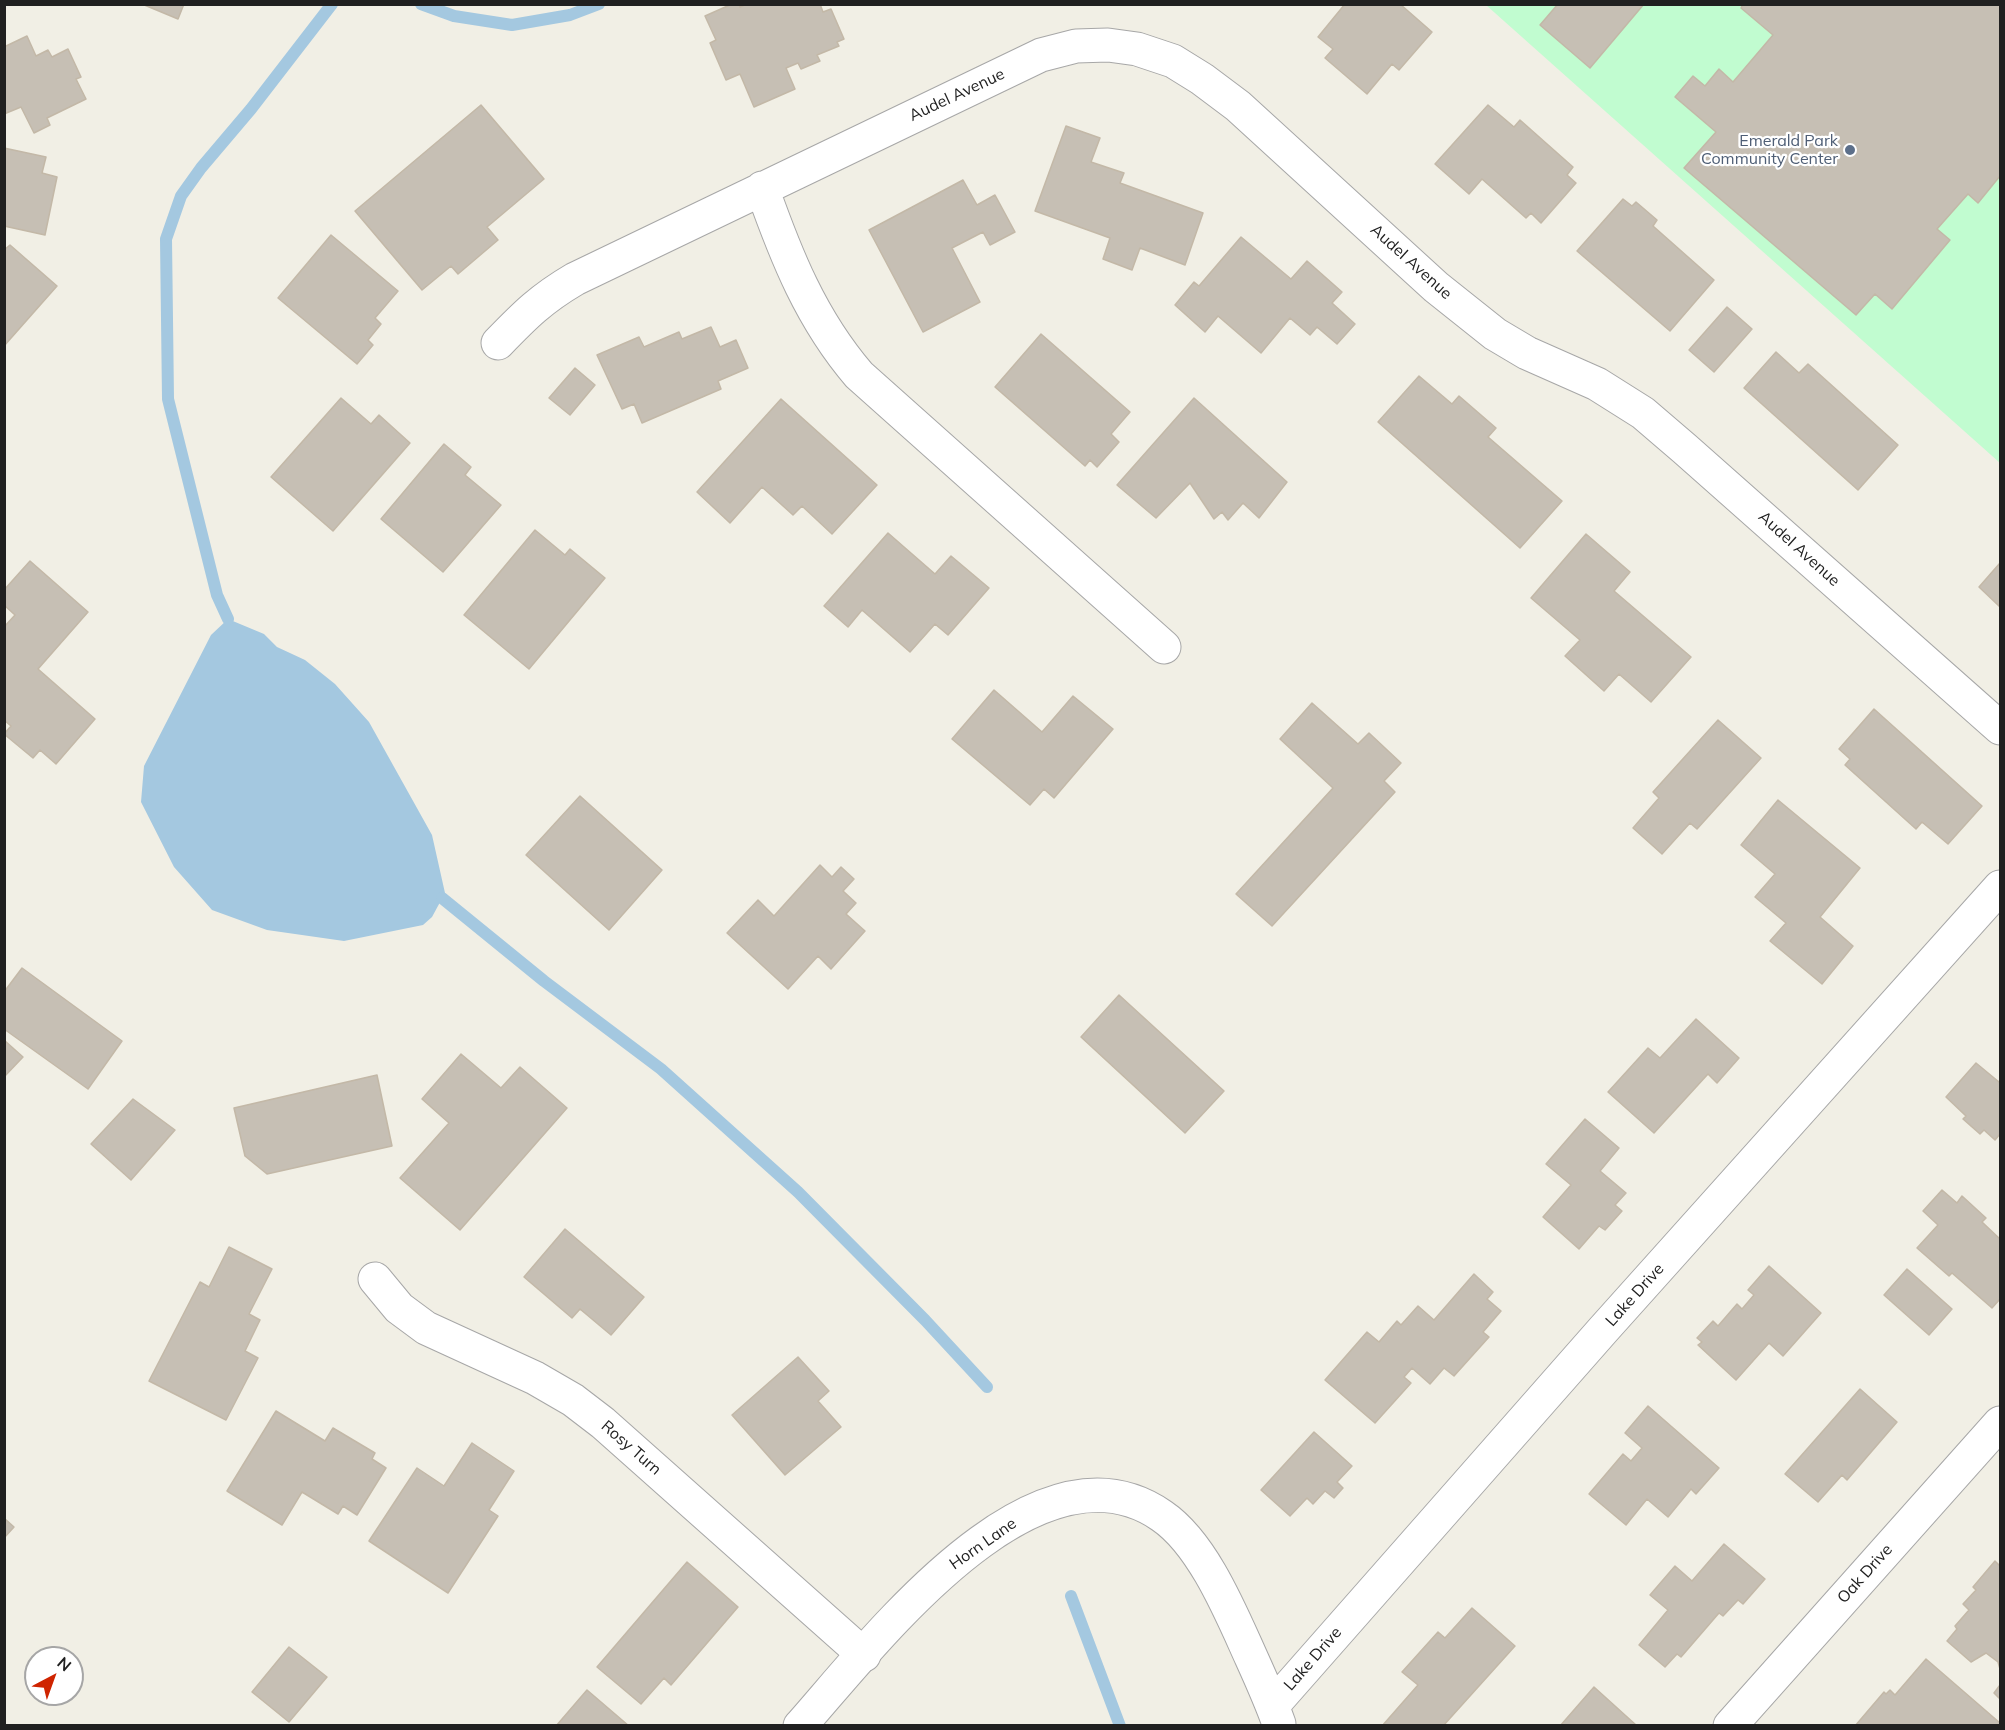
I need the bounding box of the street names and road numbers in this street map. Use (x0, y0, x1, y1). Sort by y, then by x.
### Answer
street label: Audel Avenue (906, 65, 1008, 125)
street label: Audel Avenue (1366, 220, 1456, 304)
street label: Audel Avenue (1754, 507, 1844, 591)
street label: Lake Drive (1602, 1260, 1668, 1330)
street label: Rosy Turn (597, 1417, 665, 1479)
street label: Horn Lane (946, 1514, 1020, 1574)
street label: Oak Drive (1833, 1540, 1897, 1608)
street label: Lake Drive (1280, 1623, 1346, 1695)

